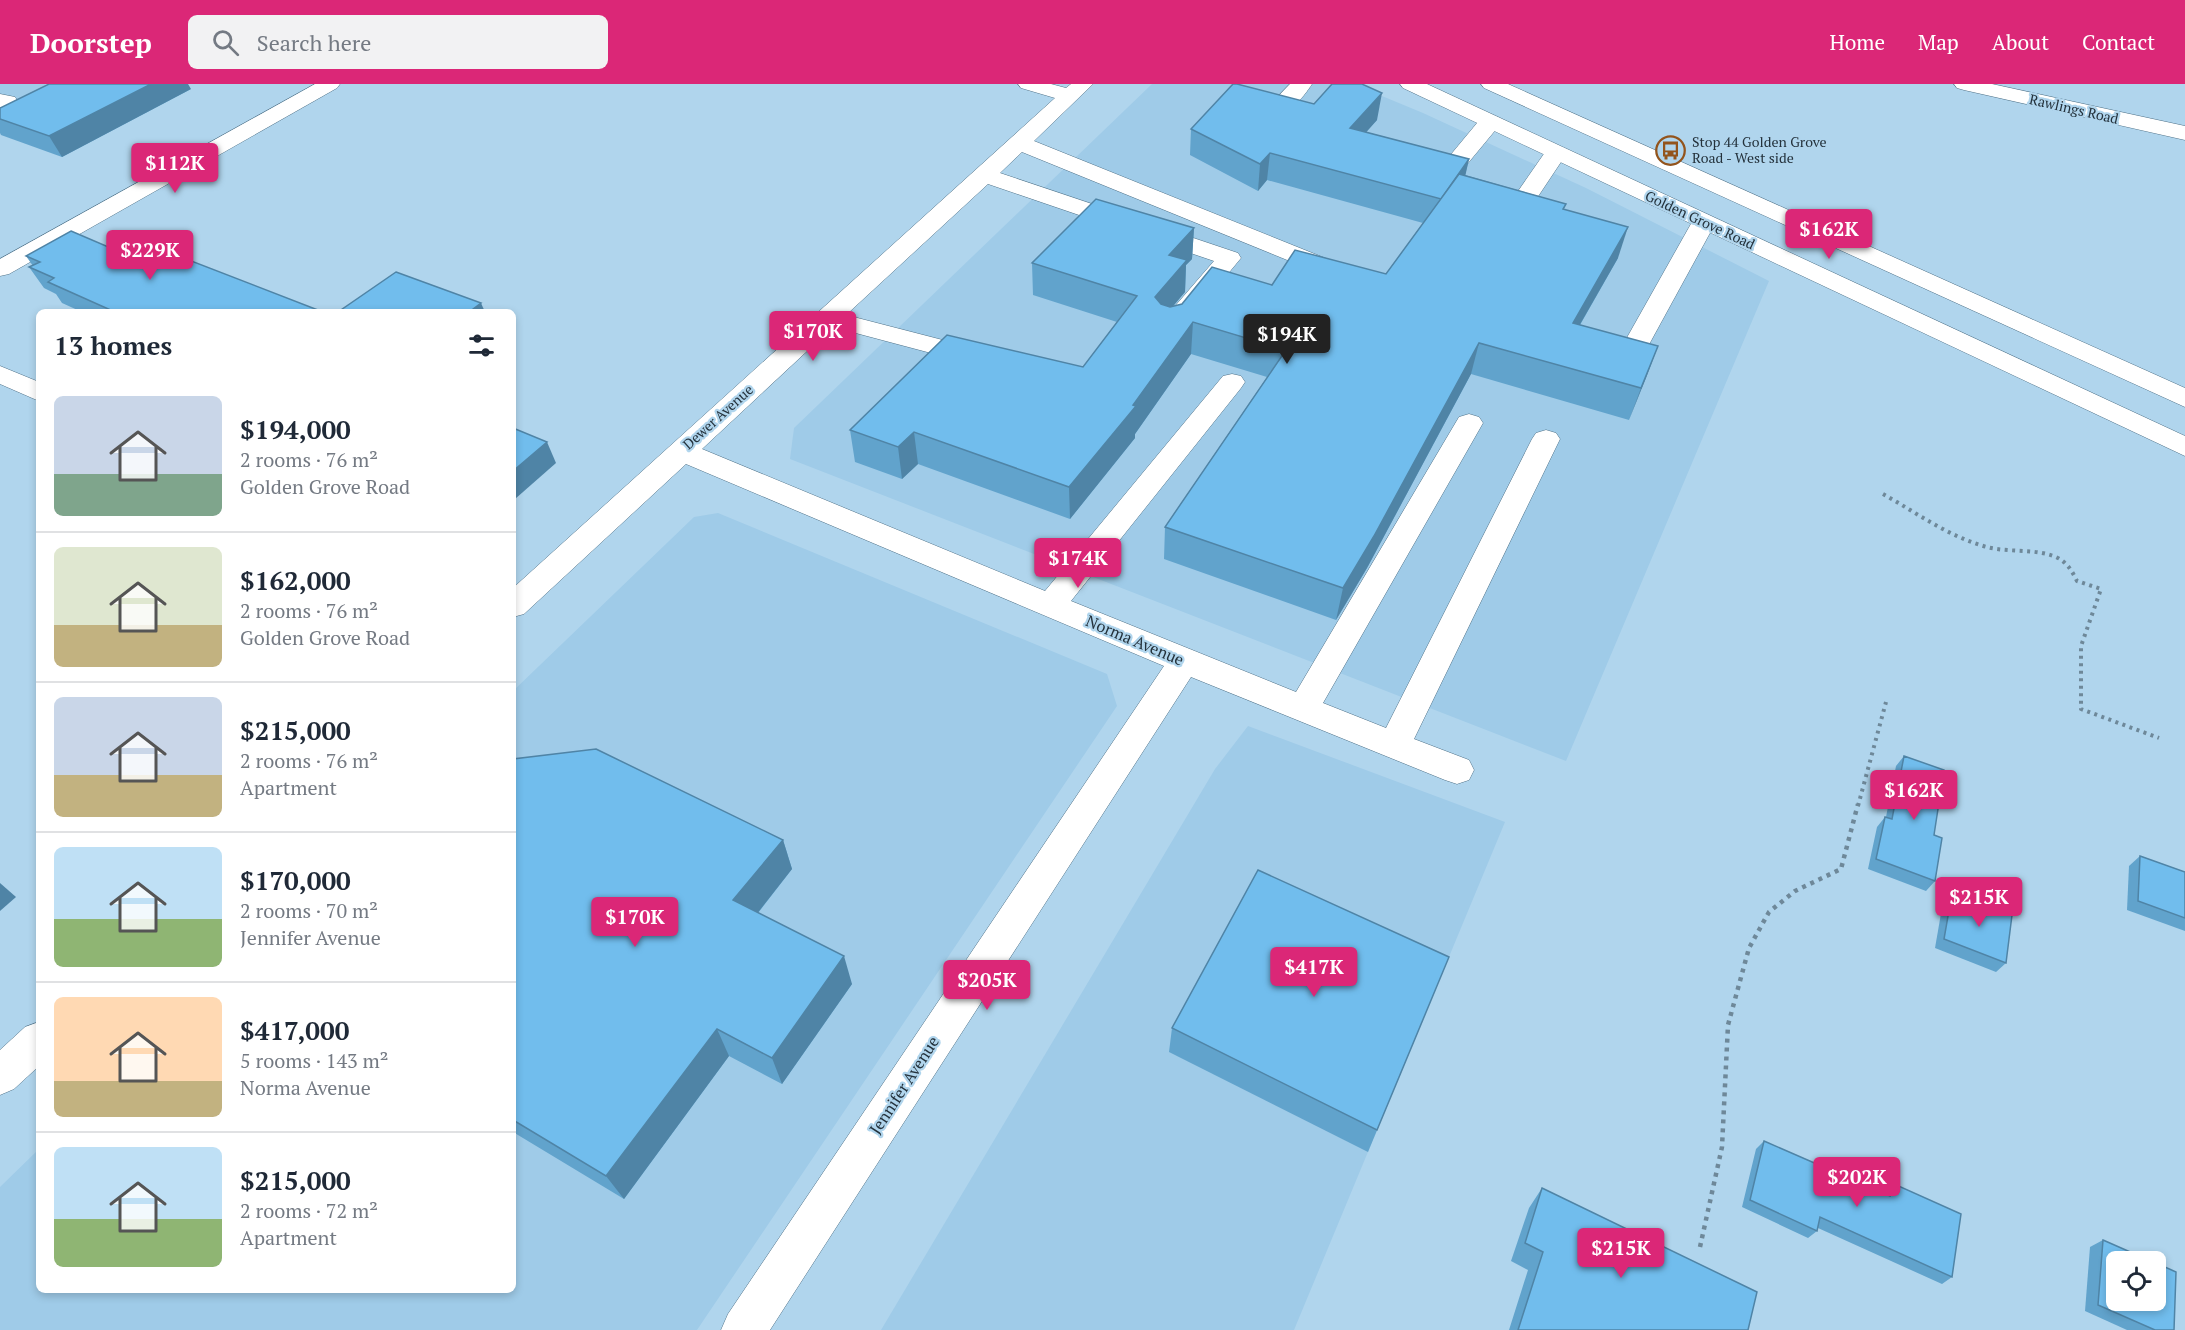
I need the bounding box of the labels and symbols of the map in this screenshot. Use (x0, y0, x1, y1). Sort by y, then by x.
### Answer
street label: Rawlings Road (2028, 89, 2121, 128)
place label: Stop 44 Golden Grove Road - West side (1692, 132, 1827, 167)
bus stop icon: Stop 44 Golden Grove Road - West side (1655, 134, 1687, 166)
pin: $112K (133, 143, 217, 194)
street label: Golden Grove Road (1642, 186, 1758, 253)
pin: $162K (1787, 209, 1871, 260)
pin: $229K (108, 230, 192, 281)
pin: $170K (771, 311, 855, 362)
pin: $194K (1245, 314, 1329, 365)
street label: Dewer Avenue (678, 380, 757, 453)
pin: $174K (1036, 538, 1120, 589)
street label: Norma Avenue (1083, 609, 1187, 671)
pin: $162K (1872, 770, 1956, 821)
pin: $215K (1937, 877, 2021, 928)
pin: $170K (593, 897, 677, 948)
pin: $417K (1272, 947, 1356, 998)
pin: $205K (945, 960, 1029, 1011)
street label: Jennifer Avenue (864, 1032, 944, 1138)
pin: $202K (1815, 1157, 1899, 1208)
pin: $215K (1579, 1228, 1663, 1279)

